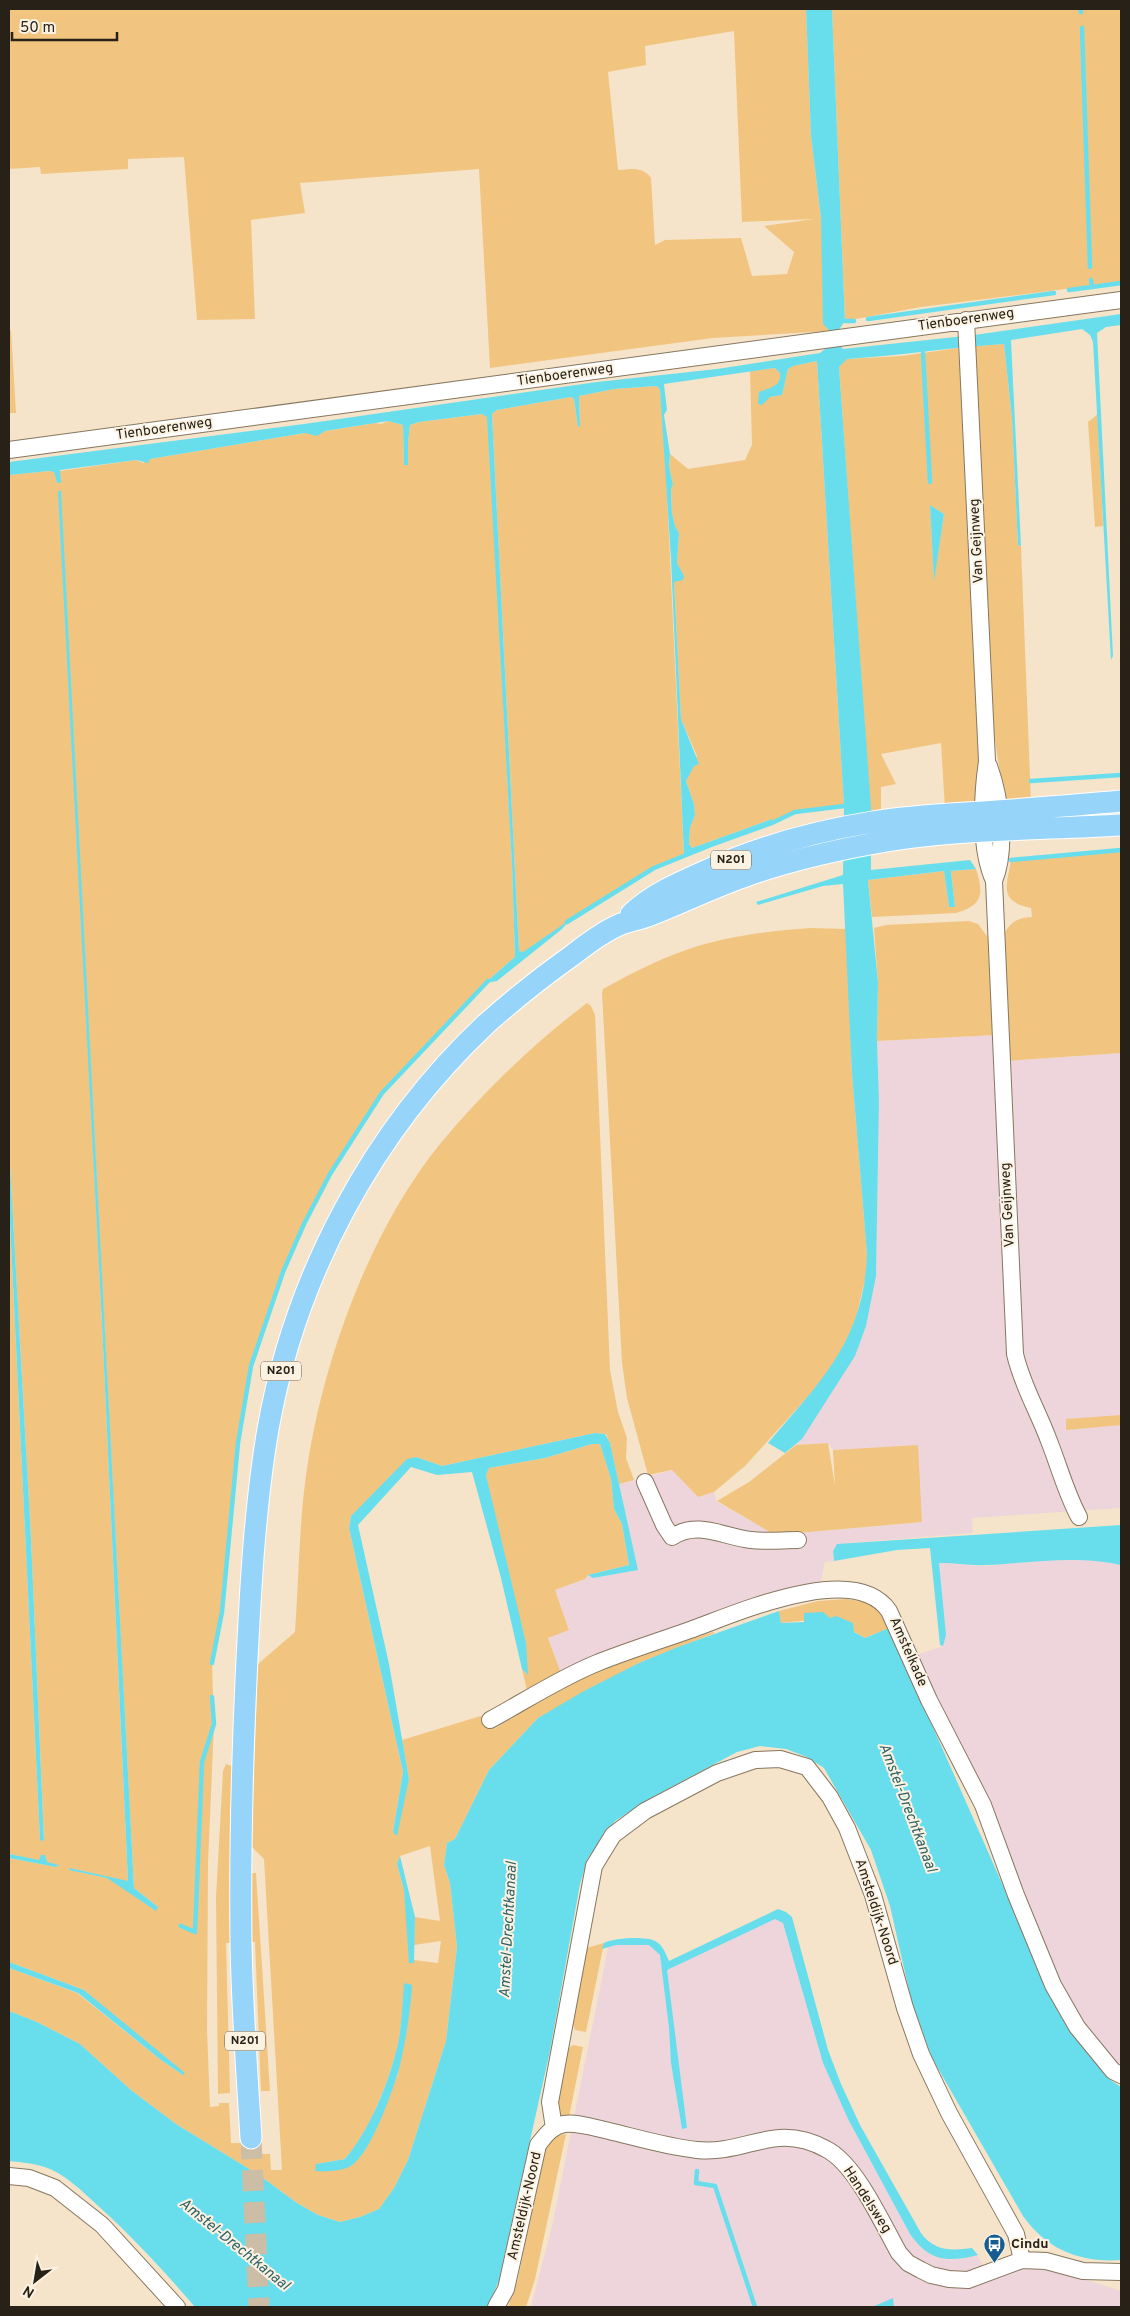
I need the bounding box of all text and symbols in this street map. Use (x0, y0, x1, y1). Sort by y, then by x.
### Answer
scale bar (12, 10, 118, 42)
text: 50 m (20, 19, 55, 38)
street label: Tienboerenweg (917, 305, 1015, 335)
street label: Tienboerenweg (516, 360, 614, 390)
street label: Tienboerenweg (115, 414, 213, 444)
street label: Van Geijnweg (966, 498, 988, 584)
road number: N201 (711, 850, 751, 870)
street label: Van Geijnweg (997, 1162, 1019, 1248)
road number: N201 (261, 1362, 301, 1380)
street label: Amstelkade (885, 1615, 931, 1689)
water label: Amstel-Drechtkanaal (874, 1741, 941, 1876)
street label: Amsteldijk-Noord (851, 1857, 901, 1967)
water label: Amstel-Drechtkanaal (496, 1860, 522, 1999)
road number: N201 (225, 2032, 265, 2050)
street label: Amsteldijk-Noord (504, 2150, 546, 2262)
street label: Handelsweg (839, 2163, 895, 2237)
water label: Amstel-Drechtkanaal (175, 2195, 294, 2296)
bus stop icon: Cindu (983, 2232, 1007, 2263)
place label: Cindu (1011, 2236, 1049, 2253)
north arrow (10, 2256, 60, 2306)
text: N (20, 2281, 38, 2301)

